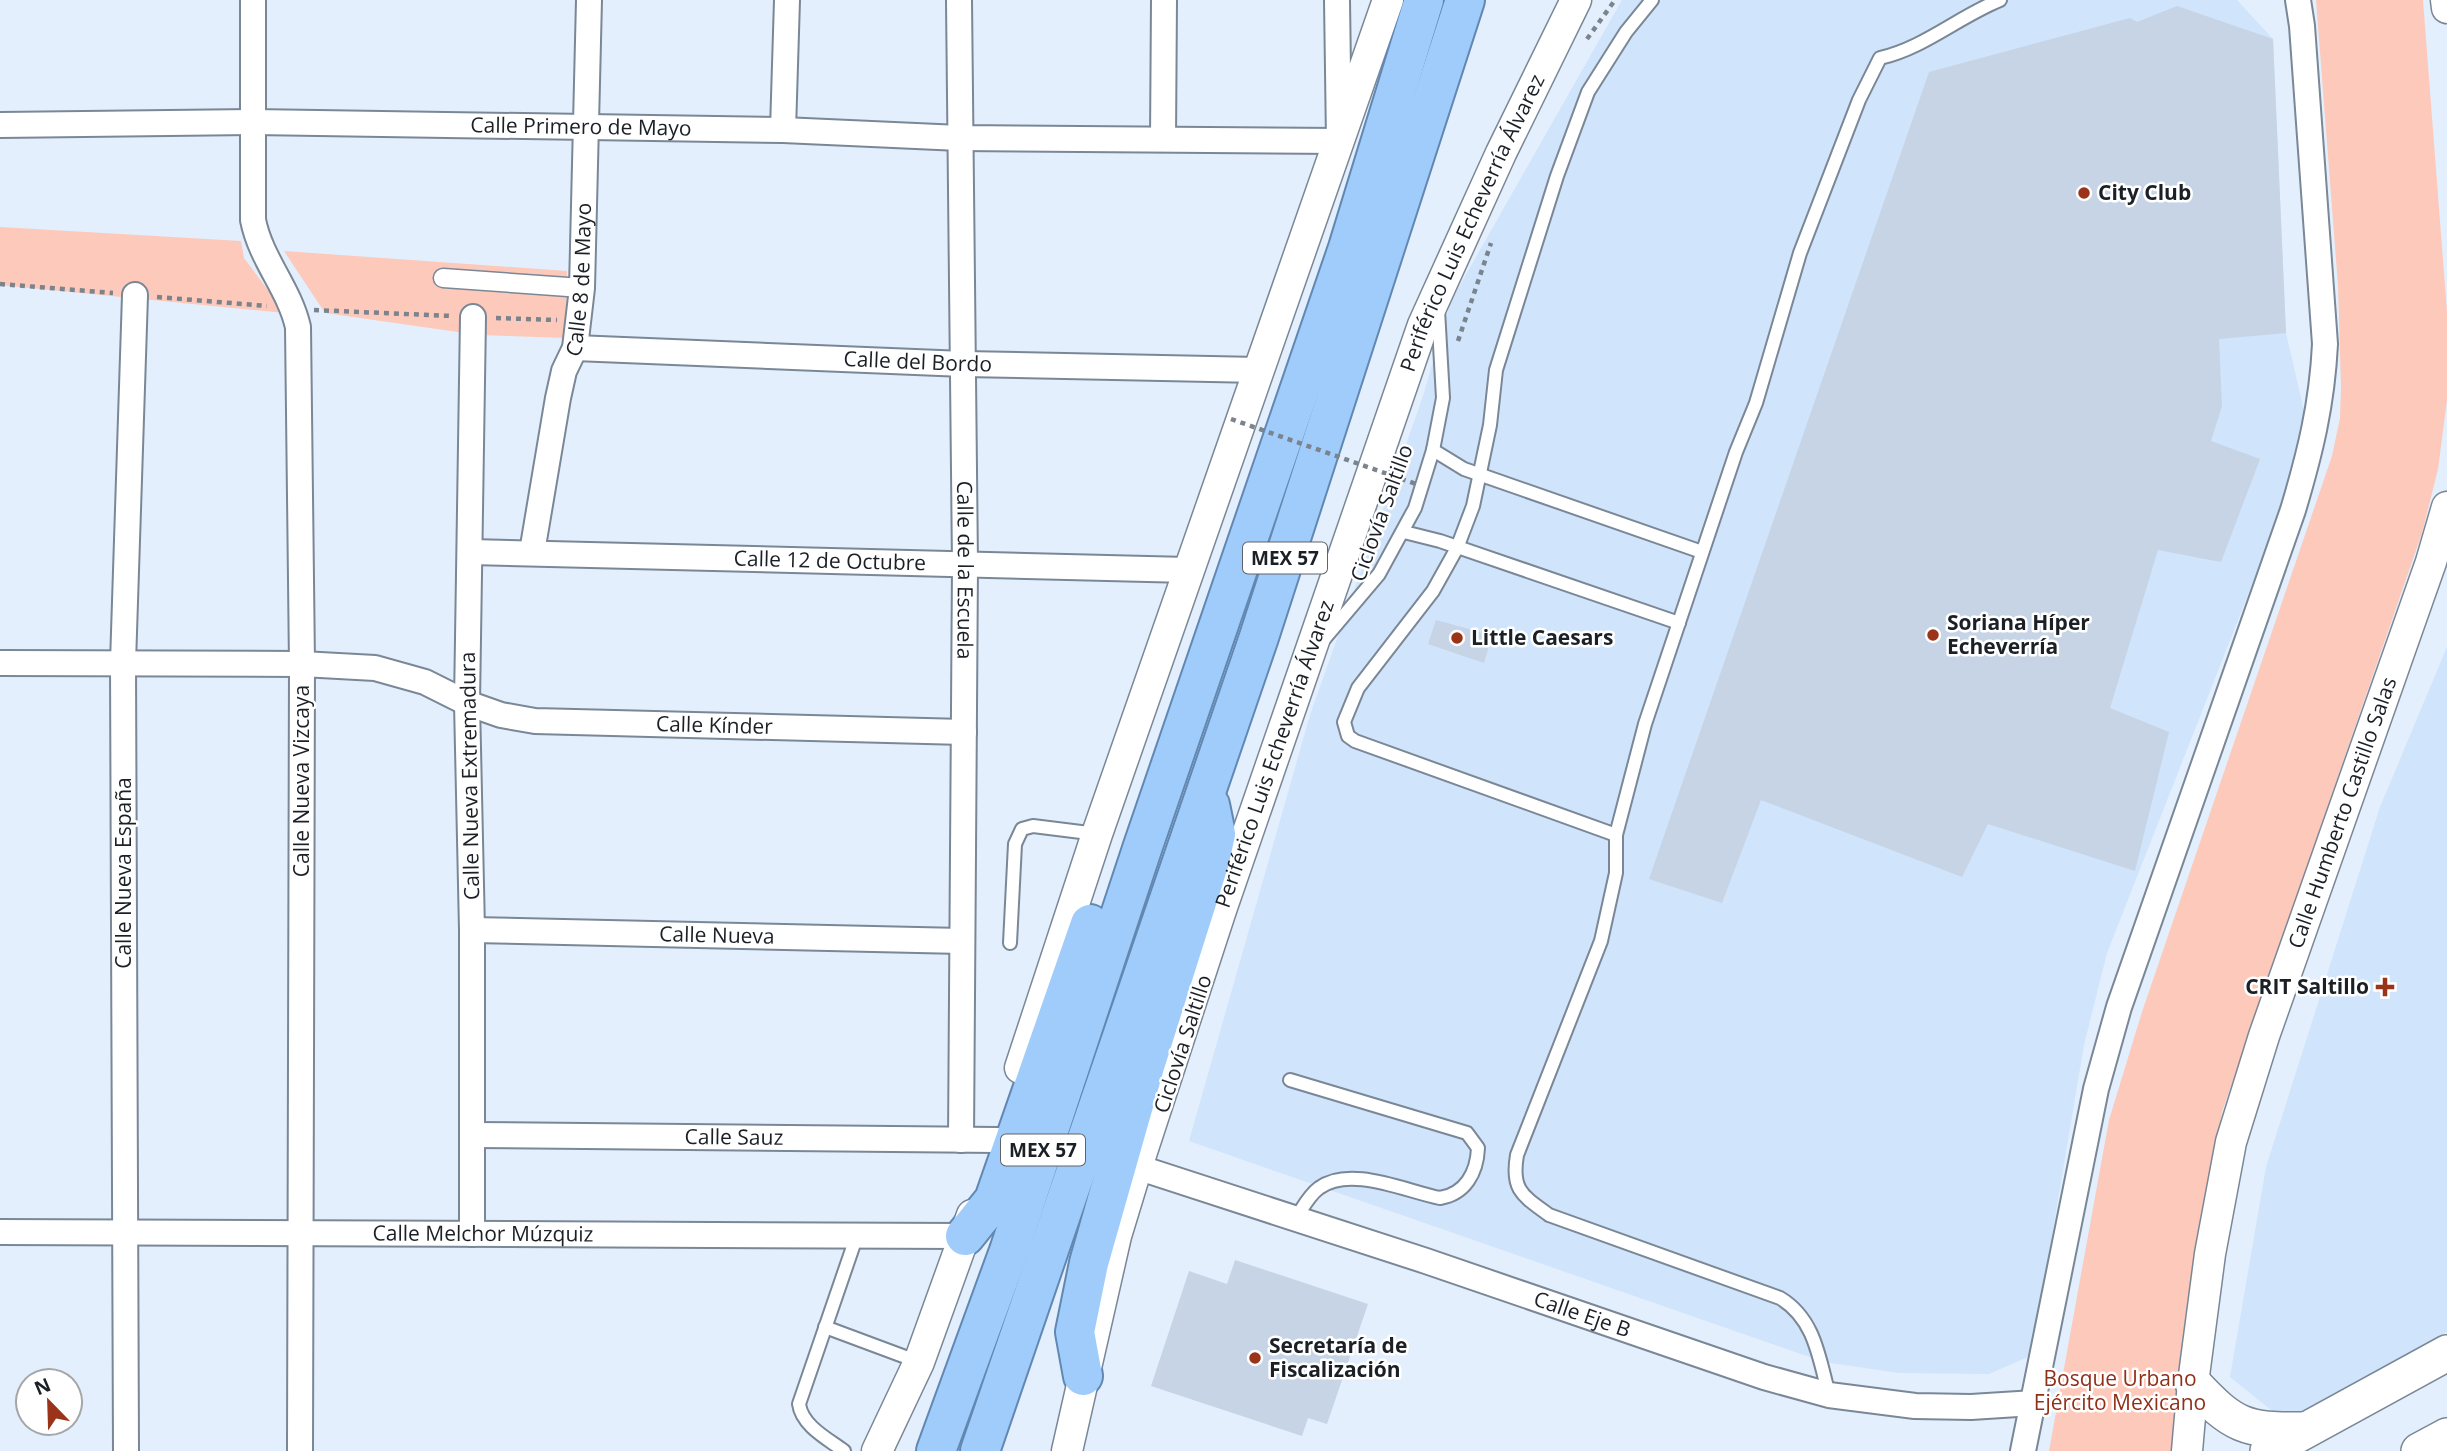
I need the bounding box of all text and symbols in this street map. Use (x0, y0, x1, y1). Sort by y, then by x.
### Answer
street label: Periférico Luis Echeverría Álvarez (1393, 69, 1551, 375)
street label: Calle Primero de Mayo (470, 110, 692, 142)
place label: City Club (2098, 178, 2191, 206)
marker: City Club (2076, 185, 2092, 201)
street label: Calle 8 de Mayo (558, 202, 597, 361)
street label: Calle del Bordo (843, 344, 992, 378)
street label: Ciclovía Saltillo (1343, 440, 1419, 585)
street label: Calle de la Escuela (951, 480, 980, 659)
road number: MEX 57 (1243, 542, 1327, 573)
street label: Calle 12 de Octubre (733, 544, 926, 576)
street label: Periférico Luis Echeverría Álvarez (1208, 596, 1340, 911)
place label: Soriana Híper Echeverría (1947, 608, 2090, 660)
place label: Little Caesars (1471, 623, 1613, 651)
marker: Soriana Híper Echeverría (1925, 627, 1941, 643)
marker: Little Caesars (1449, 630, 1465, 646)
street label: Calle Nueva Extremadura (453, 652, 485, 900)
street label: Calle Humberto Castillo Salas (2281, 673, 2402, 952)
street label: Calle Nueva Vizcaya (287, 685, 315, 877)
street label: Calle Kínder (655, 709, 774, 740)
street label: Calle Nueva España (109, 777, 137, 969)
street label: Calle Nueva (659, 919, 775, 950)
street label: Ciclovía Saltillo (1146, 971, 1218, 1116)
place label: CRIT Saltillo (2245, 972, 2369, 1000)
marker: CRIT Saltillo (2375, 977, 2395, 997)
street label: Calle Sauz (685, 1122, 784, 1151)
road number: MEX 57 (1001, 1134, 1085, 1166)
street label: Calle Melchor Múzquiz (372, 1219, 594, 1247)
street label: Calle Eje B (1530, 1284, 1635, 1343)
place label: Secretaría de Fiscalización (1269, 1331, 1407, 1383)
marker: Secretaría de Fiscalización (1247, 1350, 1263, 1366)
park label: Bosque Urbano Ejército Mexicano (2034, 1364, 2206, 1416)
north arrow (14, 1367, 84, 1437)
text: N (30, 1371, 55, 1401)

